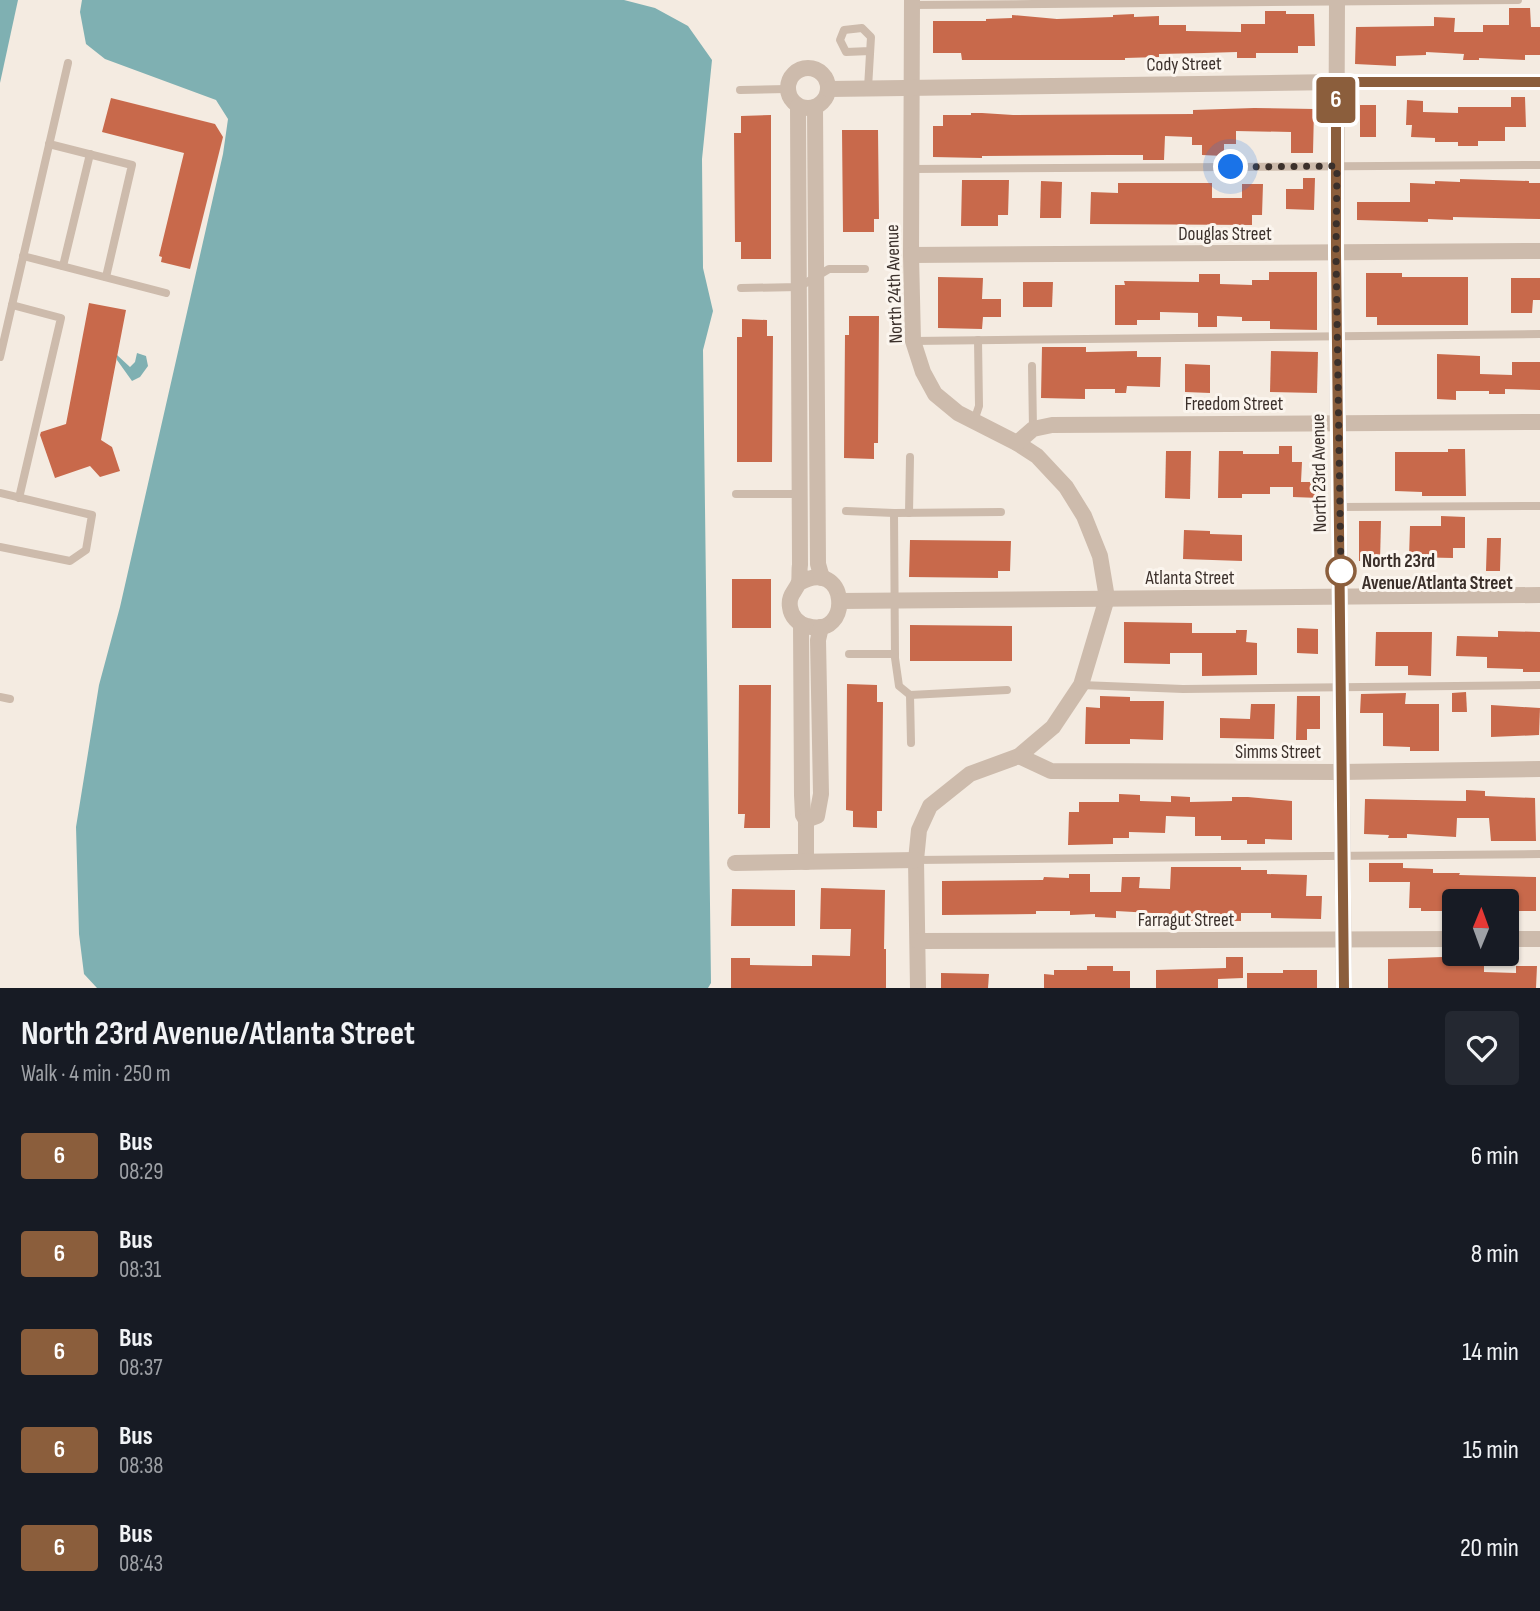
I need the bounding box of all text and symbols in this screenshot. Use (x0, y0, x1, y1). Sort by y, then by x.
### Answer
street label: Cody Street (1146, 52, 1222, 77)
line badge: 6 (1313, 77, 1359, 123)
text: 6 (1330, 85, 1342, 114)
your location (1213, 149, 1248, 184)
street label: Douglas Street (1178, 223, 1272, 246)
street label: North 24th Avenue (881, 224, 908, 344)
street label: Freedom Street (1185, 393, 1284, 416)
street label: North 23rd Avenue (1307, 413, 1332, 532)
place label: North 23rd Avenue/Atlanta Street (1361, 550, 1513, 595)
marker: North 23rd Avenue/Atlanta Street (1326, 556, 1356, 586)
street label: Atlanta Street (1144, 567, 1235, 590)
street label: Simms Street (1235, 741, 1321, 764)
north arrow (1442, 889, 1519, 966)
map controls (1442, 889, 1519, 966)
street label: Farragut Street (1138, 909, 1234, 932)
button: heart (1445, 1011, 1519, 1085)
text: North 23rd Avenue/Atlanta Street (21, 1014, 415, 1054)
text: Walk · 4 min · 250 m (21, 1060, 171, 1088)
text: Bus (119, 1127, 153, 1158)
text: 6 (54, 1141, 65, 1170)
text: 6 min (1471, 1141, 1519, 1172)
text: 08:29 (119, 1158, 163, 1186)
text: Bus (119, 1225, 153, 1256)
text: 6 (54, 1239, 65, 1268)
text: 8 min (1471, 1239, 1519, 1270)
text: 08:31 (119, 1256, 161, 1284)
text: Bus (119, 1323, 153, 1354)
text: 6 (54, 1337, 65, 1366)
text: 14 min (1462, 1337, 1519, 1368)
text: 08:37 (119, 1354, 163, 1382)
text: Bus (119, 1421, 153, 1452)
text: 6 (54, 1435, 65, 1464)
text: 15 min (1463, 1435, 1519, 1466)
text: 08:38 (119, 1452, 163, 1480)
text: Bus (119, 1519, 153, 1550)
text: 6 (54, 1533, 65, 1562)
text: 20 min (1460, 1533, 1519, 1564)
text: 08:43 (119, 1550, 163, 1578)

